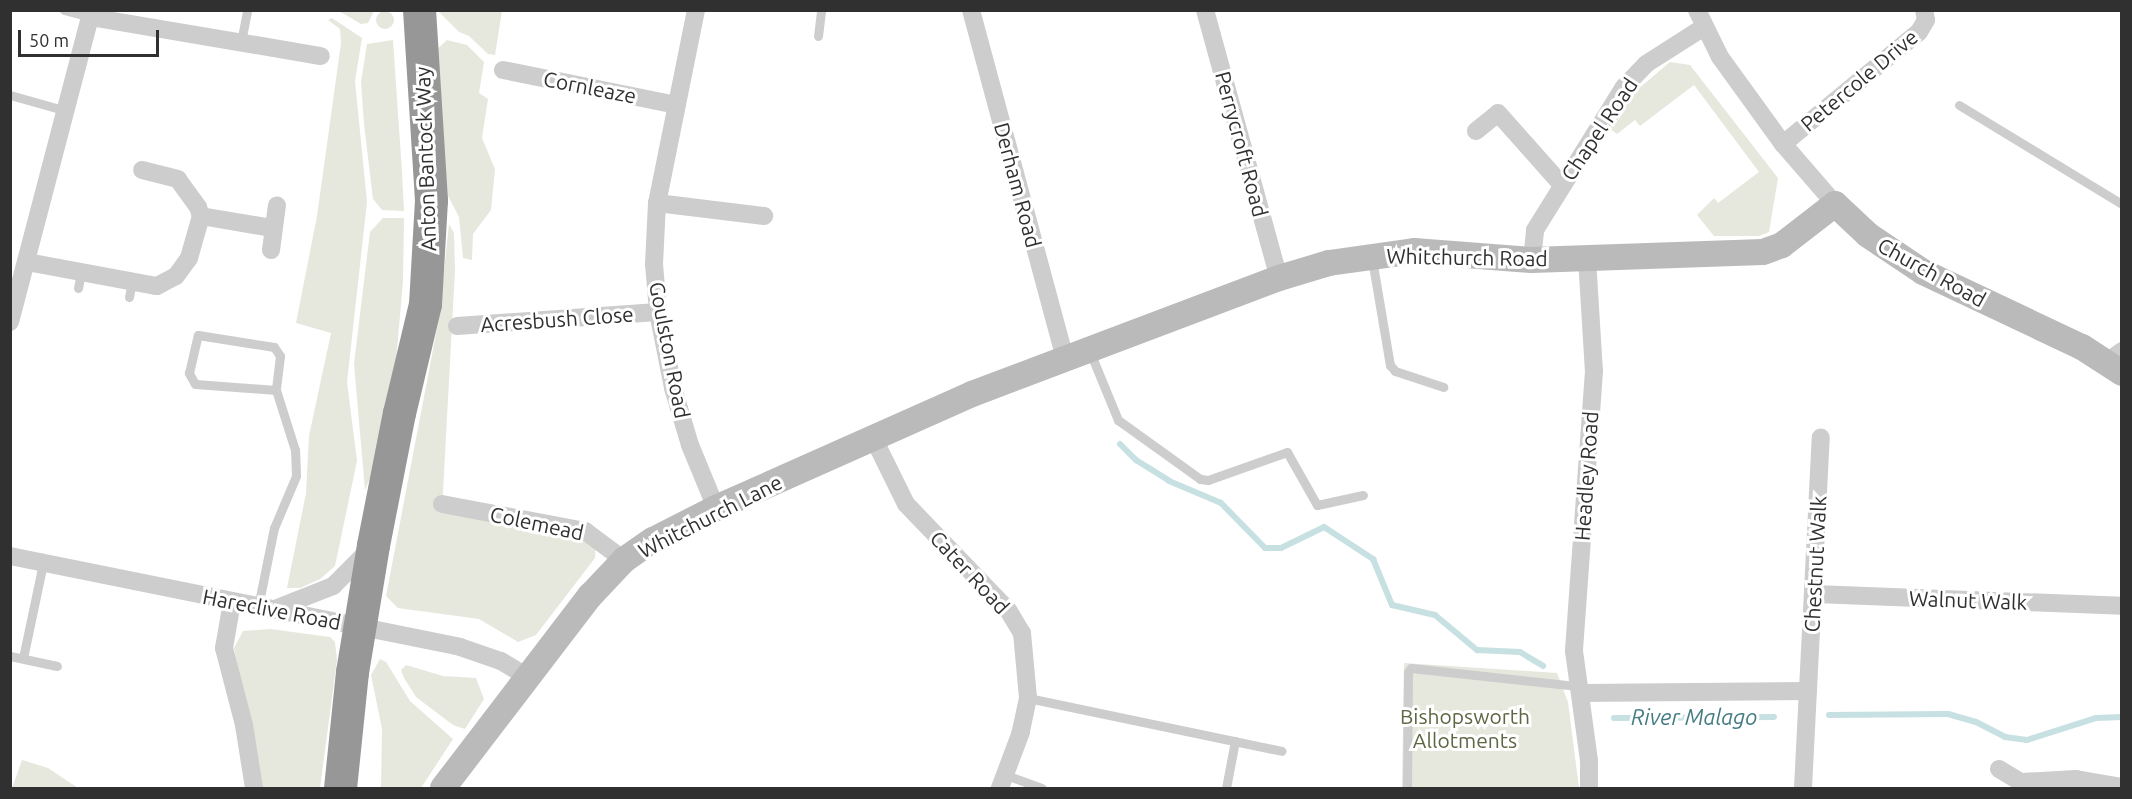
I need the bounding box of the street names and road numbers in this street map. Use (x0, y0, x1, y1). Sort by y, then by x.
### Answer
street label: Petercole Drive (1795, 24, 1923, 136)
street label: Anton Bantock Way (409, 66, 441, 252)
street label: Cornleaze (541, 66, 639, 108)
street label: Perrycroft Road (1210, 68, 1274, 220)
street label: Chapel Road (1555, 73, 1643, 185)
street label: Derham Road (989, 120, 1047, 250)
street label: Church Road (1874, 232, 1990, 312)
street label: Whitchurch Road (1386, 243, 1548, 271)
street label: Goulston Road (644, 280, 696, 420)
street label: Acresbush Close (480, 301, 634, 337)
street label: Headley Road (1569, 410, 1603, 542)
street label: Whitchurch Lane (634, 469, 786, 563)
street label: Chestnut Walk (1799, 495, 1831, 633)
street label: Colemead (488, 501, 586, 545)
street label: Cater Road (925, 525, 1015, 619)
street label: Hareclive Road (201, 583, 343, 635)
street label: Walnut Walk (1908, 585, 2028, 615)

